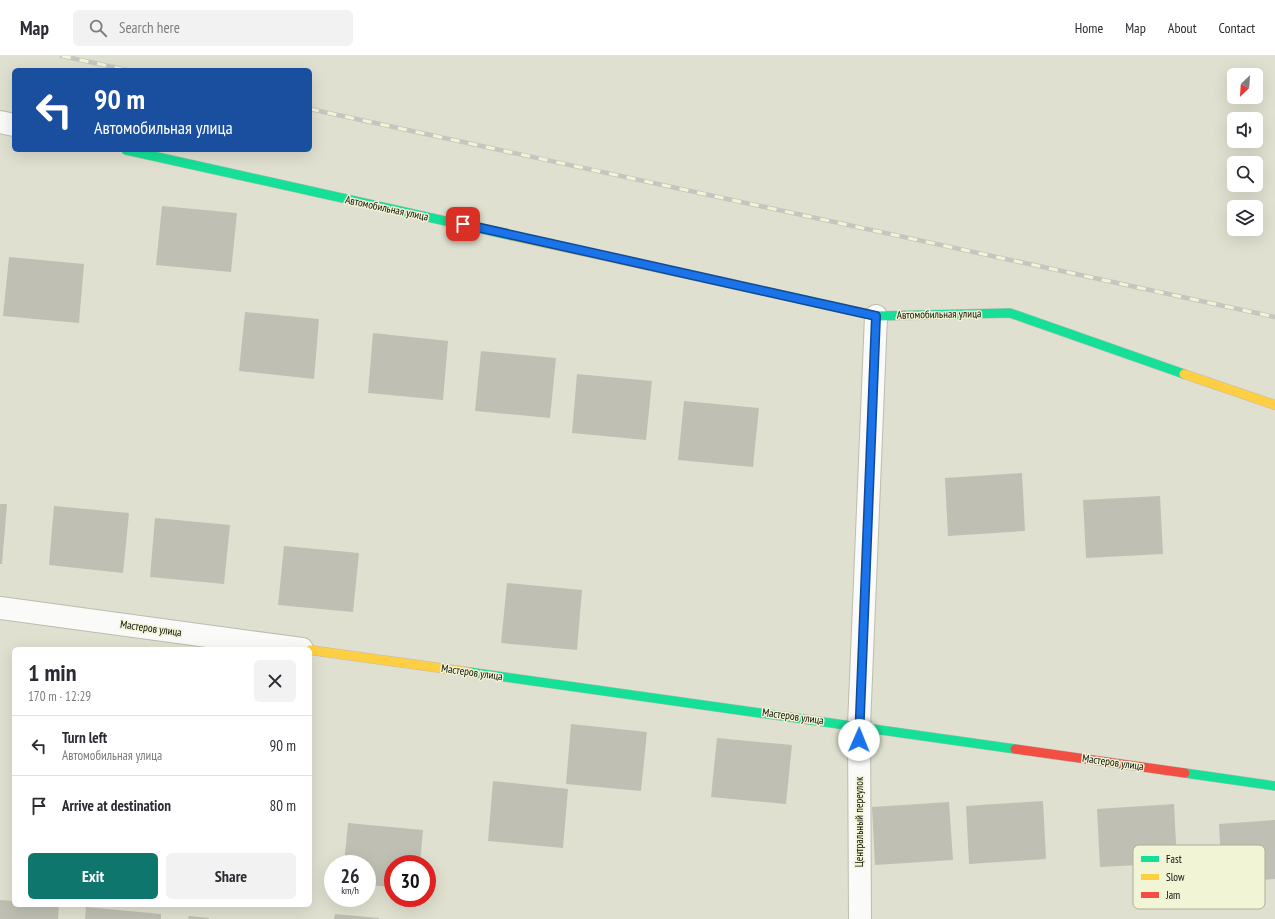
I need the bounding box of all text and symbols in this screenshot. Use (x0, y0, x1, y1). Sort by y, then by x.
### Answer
search box (73, 10, 353, 46)
text: Map (20, 16, 49, 40)
icon: search (87, 17, 109, 39)
text: Search here (119, 18, 180, 37)
text: Home (1075, 19, 1103, 37)
text: Map (1125, 19, 1146, 37)
text: About (1168, 19, 1197, 37)
text: Contact (1219, 19, 1255, 37)
north arrow (1227, 68, 1263, 104)
map controls (1227, 68, 1263, 236)
text: 90 m (94, 80, 145, 117)
icon: left (28, 84, 80, 136)
button: sound (1227, 112, 1263, 148)
text: Автомобильная улица (94, 116, 233, 139)
button: search (1227, 156, 1263, 192)
street label: Автомобильная улица (344, 192, 430, 224)
button: layers (1227, 200, 1263, 236)
pin (446, 207, 480, 241)
icon: arrive (452, 213, 474, 235)
street label: Автомобильная улица (897, 306, 981, 322)
street label: Мастеров улица (119, 617, 183, 639)
text: 1 min (28, 657, 76, 688)
button: close (254, 660, 296, 702)
street label: Мастеров улица (440, 661, 504, 683)
text: 170 m · 12:29 (28, 688, 91, 705)
street label: Мастеров улица (761, 705, 825, 727)
position arrow (838, 719, 880, 761)
text: Turn left (62, 728, 107, 747)
icon: left (28, 735, 50, 757)
text: 90 m (270, 736, 296, 755)
text: Автомобильная улица (62, 747, 162, 764)
street label: Мастеров улица (1081, 751, 1145, 773)
street label: Центральный переулок (852, 776, 866, 867)
icon: arrive (28, 795, 50, 817)
text: Arrive at destination (62, 796, 171, 815)
text: 80 m (270, 796, 296, 815)
legend (1133, 845, 1265, 909)
text: Fast (1166, 852, 1182, 866)
button: Exit (28, 853, 158, 899)
button: Share (166, 853, 296, 899)
speed limit sign: 30 (384, 855, 436, 907)
text: 26 (340, 863, 360, 889)
text: Slow (1166, 870, 1185, 884)
text: km/h (341, 884, 359, 897)
text: Jam (1165, 888, 1180, 902)

